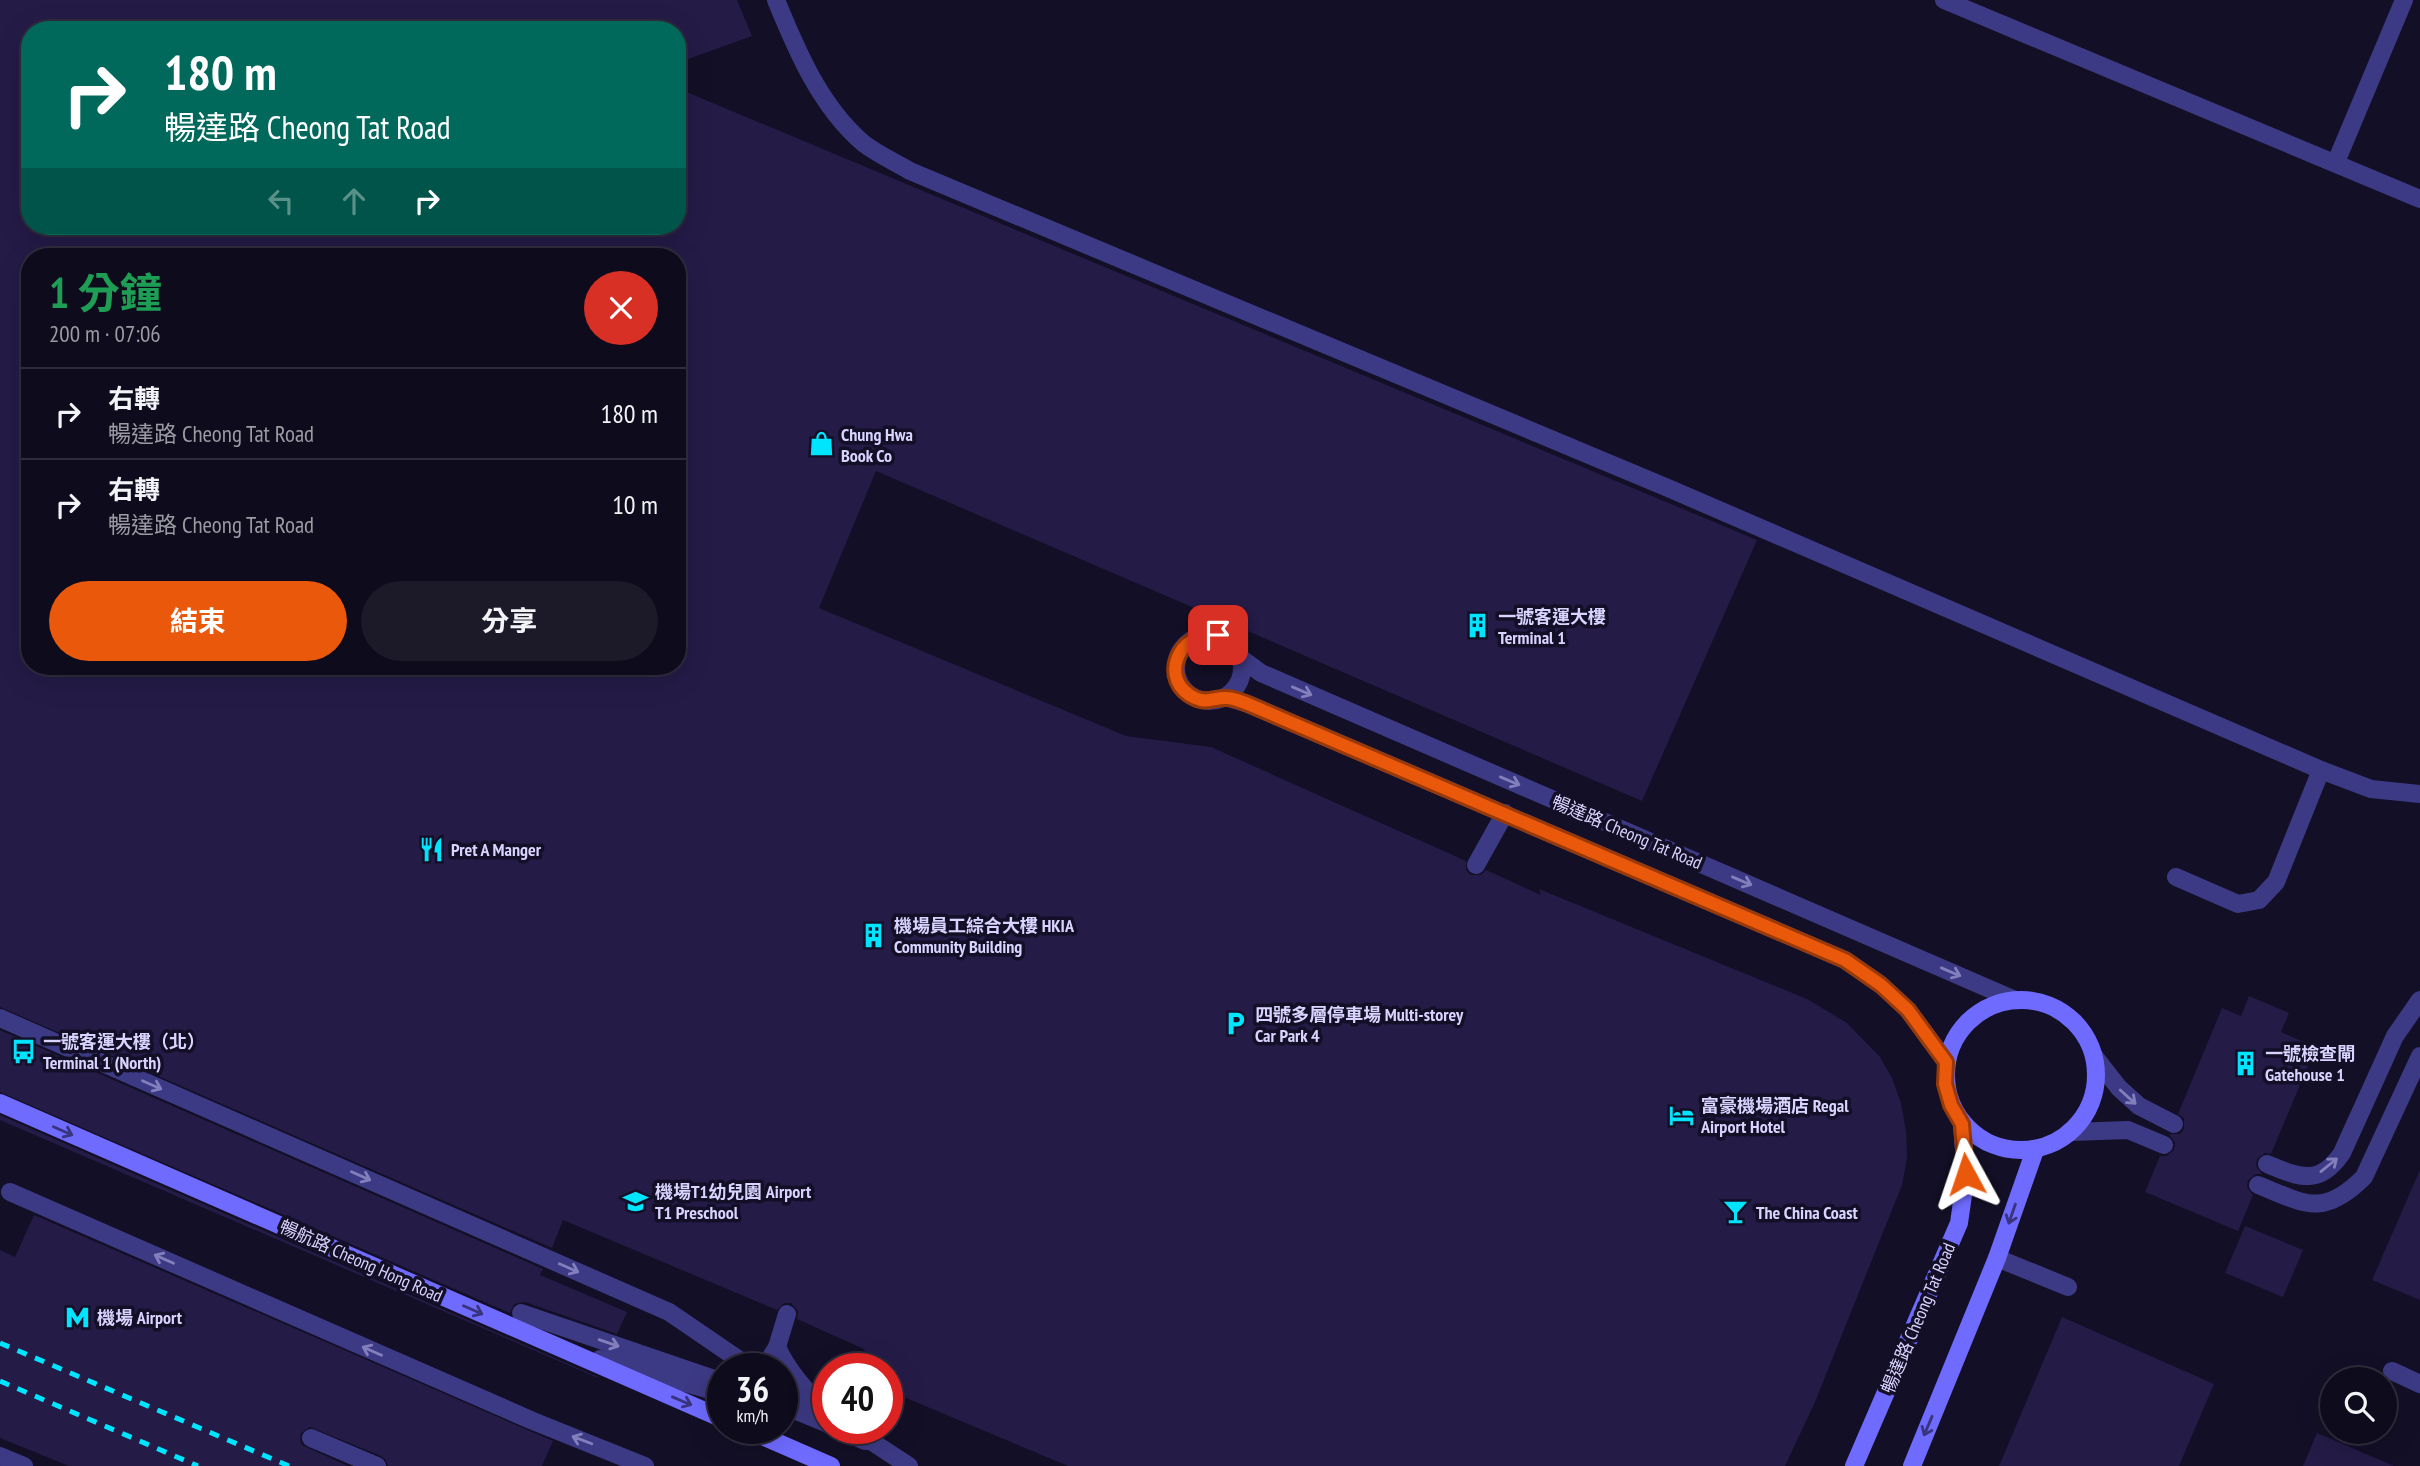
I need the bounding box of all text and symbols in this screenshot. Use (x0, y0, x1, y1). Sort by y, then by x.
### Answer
text: 180 m (164, 40, 277, 104)
icon: right (49, 49, 140, 140)
text: 暢達路 Cheong Tat Road (164, 106, 451, 148)
icon: left (262, 182, 300, 220)
icon: ahead (335, 182, 373, 220)
icon: right (408, 182, 446, 220)
text: 1 分鐘 (49, 265, 162, 320)
button: close (584, 271, 658, 345)
text: 200 m · 07:06 (49, 319, 161, 348)
text: 右轉 (108, 382, 160, 415)
icon: right (49, 395, 87, 433)
text: 180 m (600, 397, 658, 430)
text: 暢達路 Cheong Tat Road (108, 419, 314, 448)
place label: Chung Hwa Book Co (841, 423, 913, 467)
shop icon: Chung Hwa Book Co (807, 430, 835, 458)
text: 右轉 (108, 473, 160, 506)
icon: right (49, 486, 87, 524)
text: 10 m (612, 488, 658, 521)
text: 暢達路 Cheong Tat Road (108, 510, 314, 539)
button: 結束 (49, 581, 347, 661)
button: 分享 (361, 581, 658, 661)
pin (1188, 605, 1248, 665)
place label: 一號客運大樓 Terminal 1 (1498, 605, 1606, 649)
building icon: 一號客運大樓 Terminal 1 (1464, 612, 1492, 640)
icon: arrive (1199, 616, 1237, 654)
one-way arrow (1290, 685, 1312, 698)
one-way arrow (1499, 775, 1521, 788)
street label: 暢達路 Cheong Tat Road (1548, 790, 1706, 874)
restaurant icon: Pret A Manger (417, 835, 445, 863)
place label: Pret A Manger (451, 838, 542, 861)
one-way arrow (1730, 875, 1752, 888)
place label: 機場員工綜合大樓 HKIA Community Building (894, 914, 1075, 958)
building icon: 機場員工綜合大樓 HKIA Community Building (860, 921, 888, 949)
one-way arrow (1939, 966, 1961, 979)
place label: 四號多層停車場 Multi-storey Car Park 4 (1255, 1003, 1464, 1047)
parking icon: 四號多層停車場 Multi-storey Car Park 4 (1221, 1010, 1249, 1038)
place label: 一號客運大樓（北） Terminal 1 (North) (43, 1030, 205, 1074)
bus stop icon: 一號客運大樓（北） Terminal 1 (North) (9, 1037, 37, 1065)
place label: 一號檢查閘 Gatehouse 1 (2265, 1042, 2355, 1086)
building icon: 一號檢查閘 Gatehouse 1 (2231, 1049, 2259, 1077)
one-way arrow (141, 1079, 163, 1092)
one-way arrow (2119, 1089, 2137, 1105)
place label: 富豪機場酒店 Regal Airport Hotel (1700, 1094, 1849, 1138)
hotel icon: 富豪機場酒店 Regal Airport Hotel (1667, 1101, 1695, 1129)
one-way arrow (51, 1125, 73, 1138)
position arrow (1929, 1137, 2003, 1211)
one-way arrow (2320, 1158, 2338, 1174)
one-way arrow (349, 1170, 371, 1183)
place label: 機場T1幼兒園 Airport T1 Preschool (655, 1180, 812, 1224)
school or university icon: 機場T1幼兒園 Airport T1 Preschool (621, 1187, 649, 1215)
bar icon: The China Coast (1722, 1198, 1750, 1226)
place label: The China Coast (1756, 1201, 1859, 1224)
one-way arrow (2005, 1203, 2017, 1225)
street label: 暢航路 Cheong Hong Road (276, 1215, 446, 1307)
street label: 暢達路 Cheong Tat Road (1876, 1239, 1960, 1397)
one-way arrow (154, 1252, 175, 1265)
one-way arrow (558, 1262, 579, 1275)
metro station icon: 機場 Airport (63, 1303, 91, 1331)
one-way arrow (462, 1304, 483, 1317)
place label: 機場 Airport (97, 1306, 183, 1329)
one-way arrow (597, 1337, 619, 1350)
one-way arrow (362, 1344, 384, 1357)
speed limit sign: 40 (812, 1353, 903, 1444)
text: 36 (736, 1366, 769, 1412)
map controls (2320, 1367, 2397, 1444)
button: search (2320, 1367, 2397, 1444)
one-way arrow (670, 1395, 692, 1408)
text: km/h (737, 1404, 768, 1427)
one-way arrow (1921, 1415, 1934, 1436)
one-way arrow (571, 1432, 593, 1445)

